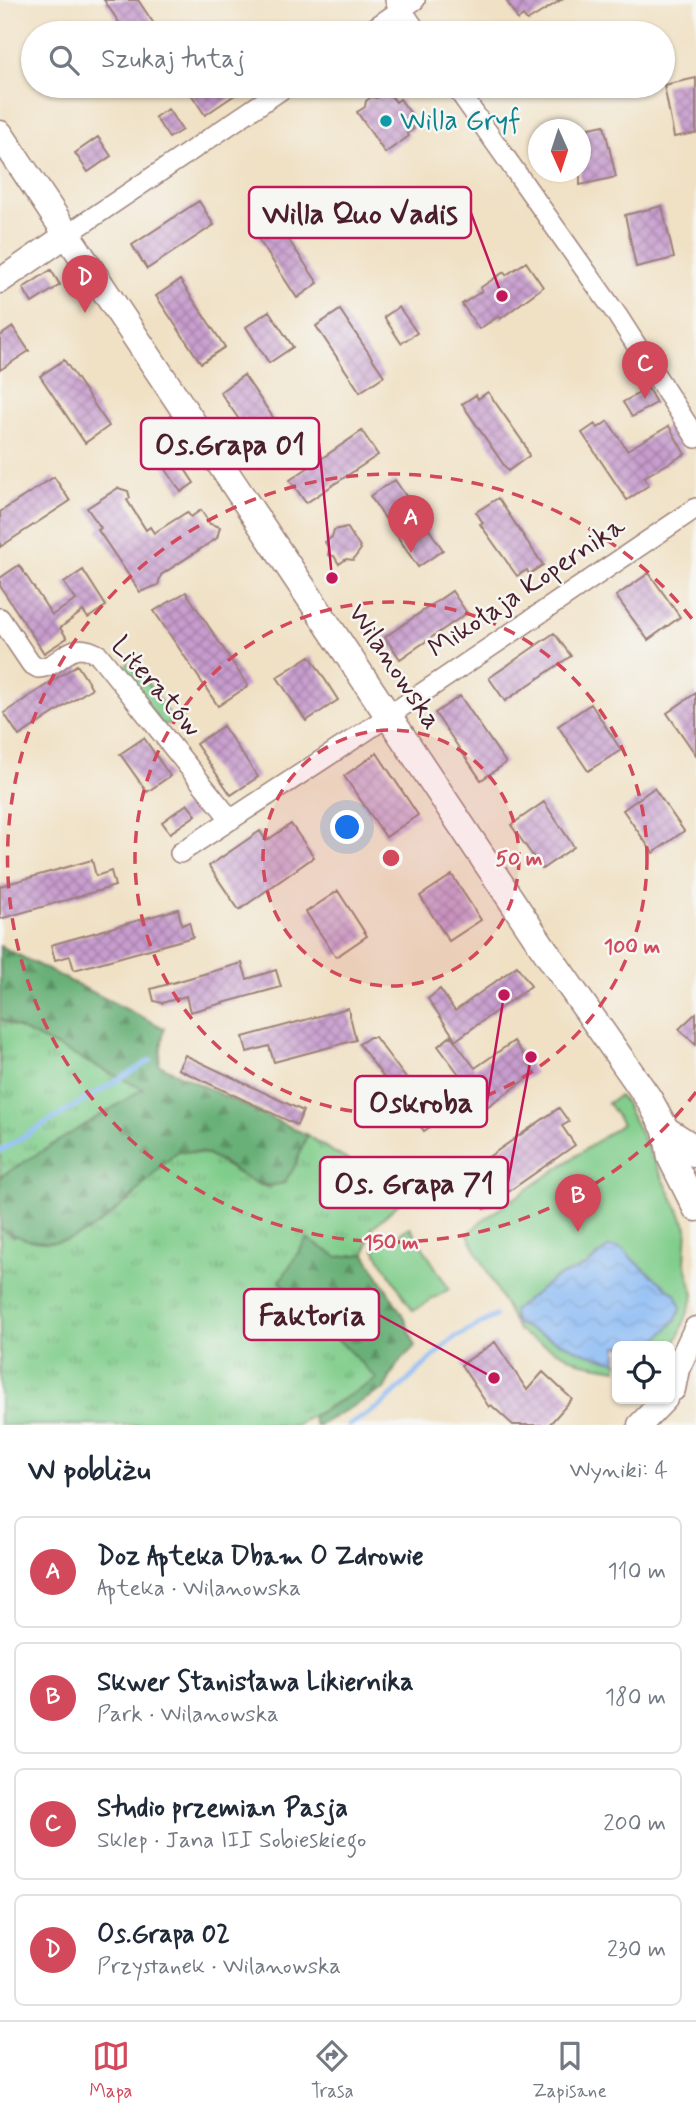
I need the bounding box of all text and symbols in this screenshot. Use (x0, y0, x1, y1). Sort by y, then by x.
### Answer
search box (21, 21, 675, 98)
icon: search (45, 41, 83, 79)
text: Szukaj tutaj (101, 43, 245, 77)
place label: Willa Gryf (400, 103, 520, 140)
marker: Willa Gryf (378, 113, 394, 129)
north arrow (528, 119, 591, 182)
callout: Willa Quo Vadis (249, 187, 471, 238)
text: Willa Quo Vadis (261, 195, 458, 234)
pin: D (62, 255, 108, 313)
pin: C (622, 341, 668, 399)
callout: Os.Grapa 01 (141, 418, 319, 469)
text: Os.Grapa 01 (155, 426, 305, 465)
pin: A (388, 495, 434, 553)
street label: Mikołaja Kopernika (421, 508, 633, 668)
street label: Wilanowska (338, 597, 450, 737)
street label: Literatów (102, 629, 210, 745)
your location (330, 810, 364, 844)
text: 50 m (496, 845, 543, 873)
centre of rings (379, 846, 403, 870)
text: 100 m (604, 933, 660, 961)
callout: Oskroba (355, 1076, 487, 1127)
text: Oskroba (369, 1084, 473, 1123)
callout: Os. Grapa 71 (320, 1157, 508, 1208)
text: Os. Grapa 71 (334, 1165, 494, 1204)
pin: B (555, 1174, 601, 1232)
text: 150 m (363, 1229, 419, 1257)
callout: Faktoria (244, 1289, 379, 1340)
text: Faktoria (258, 1297, 366, 1336)
map controls (612, 1341, 675, 1404)
button: locate (612, 1341, 675, 1404)
text: W pobliżu (28, 1451, 151, 1490)
text: Wyniki: 4 (569, 1456, 668, 1486)
text: Doz Apteka Dbam O Zdrowie (97, 1540, 424, 1574)
text: A (45, 1557, 61, 1587)
text: 110 m (607, 1557, 666, 1587)
text: Apteka · Wilanowska (97, 1574, 301, 1604)
text: Skwer Stanisława Likiernika (97, 1666, 414, 1700)
text: B (46, 1683, 60, 1713)
text: 180 m (605, 1683, 666, 1713)
text: Park · Wilanowska (97, 1700, 279, 1730)
text: Studio przemian Pasja (97, 1792, 348, 1826)
text: C (45, 1809, 61, 1839)
text: 200 m (603, 1809, 666, 1839)
text: Sklep · Jana III Sobieskiego (97, 1826, 366, 1856)
text: Os.Grapa 02 (97, 1918, 230, 1952)
text: D (45, 1935, 61, 1965)
text: 230 m (607, 1935, 666, 1965)
text: Przystanek · Wilanowska (97, 1952, 341, 1982)
tab: Mapa (89, 2037, 133, 2104)
tab: Trasa (311, 2037, 354, 2104)
tab: Zapisane (532, 2037, 607, 2104)

